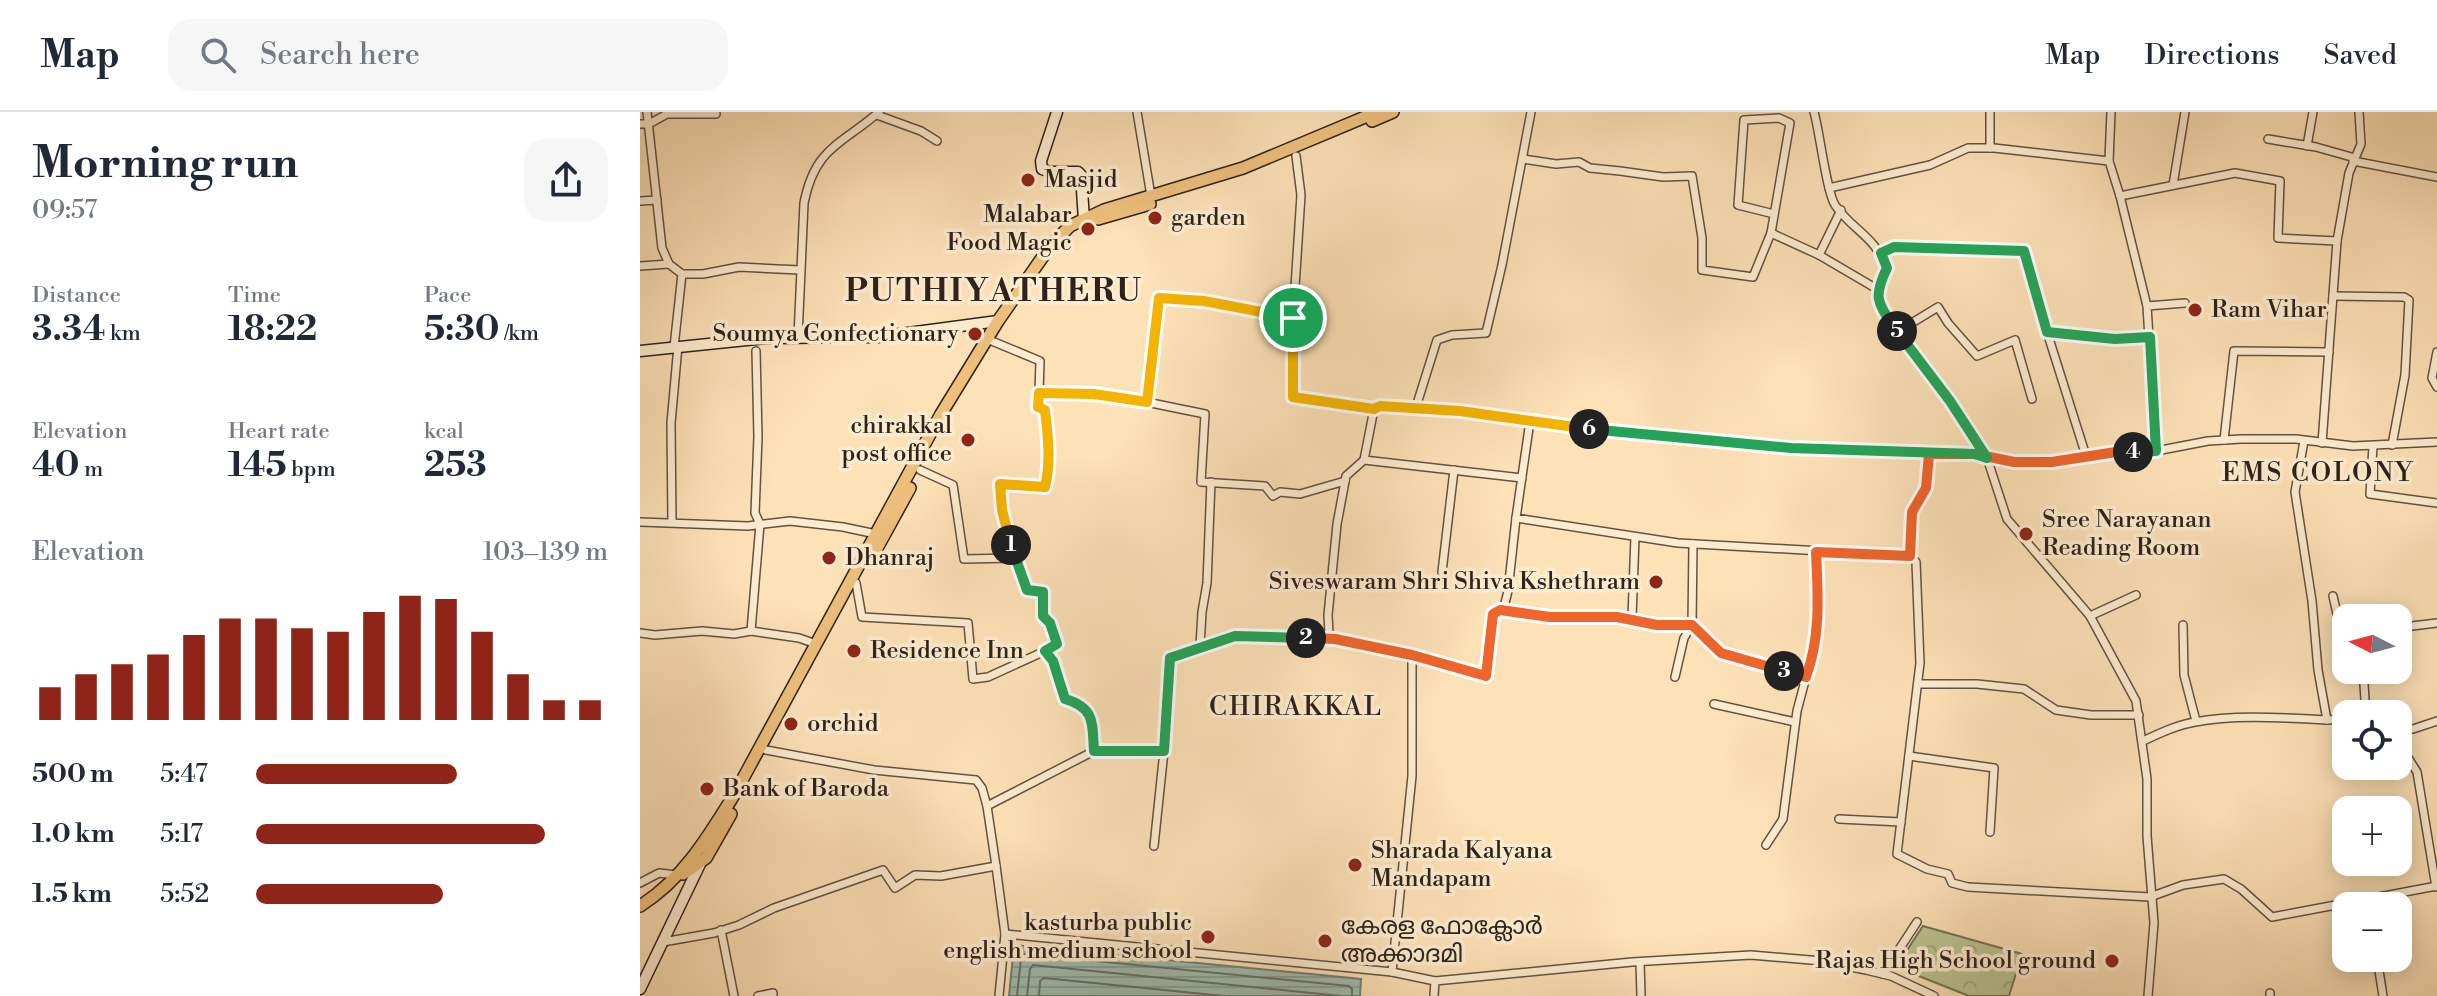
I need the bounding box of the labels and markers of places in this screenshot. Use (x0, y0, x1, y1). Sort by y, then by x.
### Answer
place label: Masjid (1044, 165, 1118, 195)
marker: Masjid (1019, 171, 1037, 189)
place label: Malabar Food Magic (947, 200, 1072, 258)
place label: garden (1171, 203, 1246, 233)
marker: garden (1146, 209, 1164, 227)
marker: Malabar Food Magic (1079, 220, 1097, 238)
pin (1259, 284, 1327, 352)
place label: Ram Vihar (2211, 295, 2327, 325)
marker: Ram Vihar (2186, 301, 2204, 319)
pin: 5 (1877, 311, 1917, 351)
place label: Soumya Confectionary (713, 319, 959, 349)
marker: Soumya Confectionary (966, 325, 984, 343)
pin: 6 (1569, 409, 1609, 449)
place label: chirakkal post office (842, 411, 952, 469)
marker: chirakkal post office (959, 431, 977, 449)
pin: 4 (2113, 432, 2153, 472)
place label: Sree Narayanan Reading Room (2042, 505, 2211, 563)
pin: 1 (991, 525, 1031, 565)
marker: Sree Narayanan Reading Room (2017, 525, 2035, 543)
place label: Dhanraj (845, 543, 935, 573)
marker: Dhanraj (820, 549, 838, 567)
place label: Siveswaram Shri Shiva Kshethram (1269, 567, 1640, 597)
marker: Siveswaram Shri Shiva Kshethram (1647, 573, 1665, 591)
pin: 2 (1286, 618, 1326, 658)
place label: Residence Inn (870, 636, 1024, 666)
marker: Residence Inn (845, 642, 863, 660)
pin: 3 (1764, 651, 1804, 691)
place label: orchid (807, 709, 879, 739)
marker: orchid (782, 715, 800, 733)
place label: Bank of Baroda (722, 774, 890, 804)
marker: Bank of Baroda (698, 780, 716, 798)
place label: Sharada Kalyana Mandapam (1371, 836, 1553, 894)
marker: Sharada Kalyana Mandapam (1346, 856, 1364, 874)
place label: kasturba public english medium school (943, 908, 1192, 966)
place label: കേരള ഫോക്ലോർ അക്കാദമി (1341, 912, 1543, 970)
marker: kasturba public english medium school (1199, 928, 1217, 946)
marker: കേരള ഫോക്ലോർ അക്കാദമി (1316, 932, 1334, 950)
place label: Rajas High School ground (1815, 946, 2096, 976)
marker: Rajas High School ground (2103, 952, 2121, 970)

